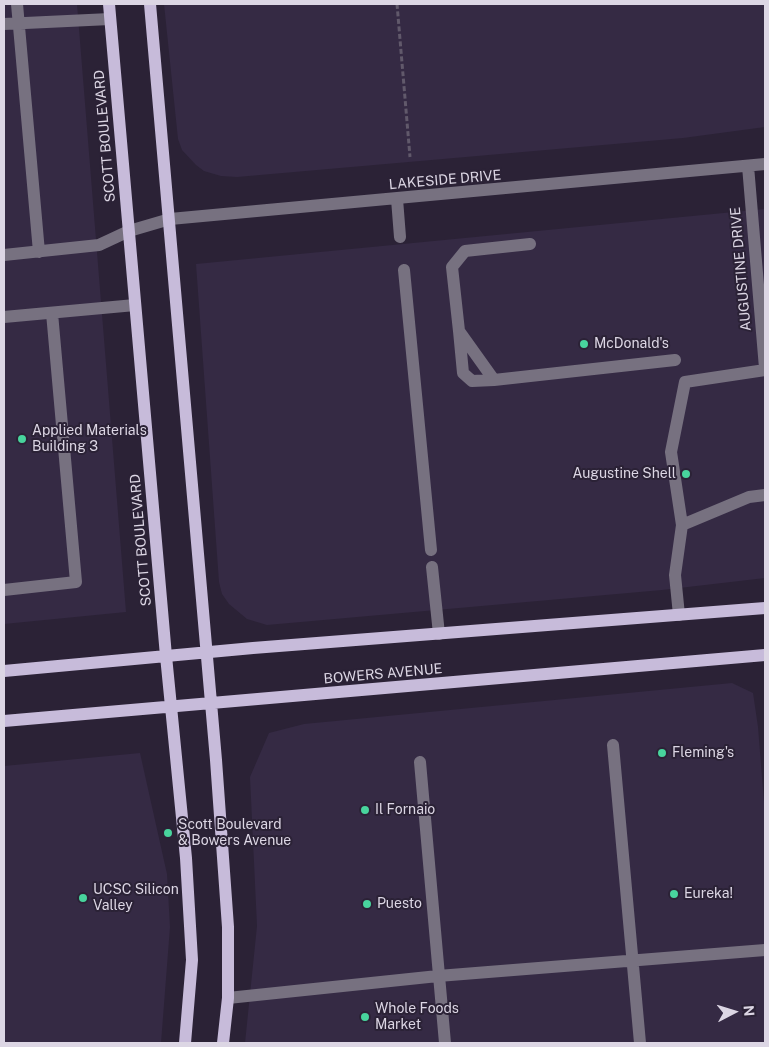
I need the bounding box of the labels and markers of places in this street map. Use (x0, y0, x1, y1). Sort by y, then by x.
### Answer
place label: McDonald's (594, 336, 669, 352)
marker: McDonald's (578, 338, 590, 350)
place label: Applied Materials Building 3 (32, 423, 147, 456)
marker: Applied Materials Building 3 (16, 433, 28, 445)
place label: Augustine Shell (572, 466, 676, 482)
marker: Augustine Shell (680, 468, 692, 480)
place label: Fleming's (672, 745, 734, 761)
marker: Fleming's (656, 747, 668, 759)
place label: Il Fornaio (375, 802, 435, 818)
marker: Il Fornaio (359, 804, 371, 816)
place label: Scott Boulevard & Bowers Avenue (178, 817, 291, 850)
marker: Scott Boulevard & Bowers Avenue (162, 827, 174, 839)
place label: UCSC Silicon Valley (93, 882, 179, 914)
place label: Eureka! (684, 886, 733, 902)
marker: Eureka! (668, 888, 680, 900)
marker: UCSC Silicon Valley (77, 892, 89, 904)
place label: Puesto (377, 896, 422, 912)
marker: Puesto (361, 898, 373, 910)
place label: Whole Foods Market (375, 1001, 459, 1034)
marker: Whole Foods Market (359, 1011, 371, 1023)

